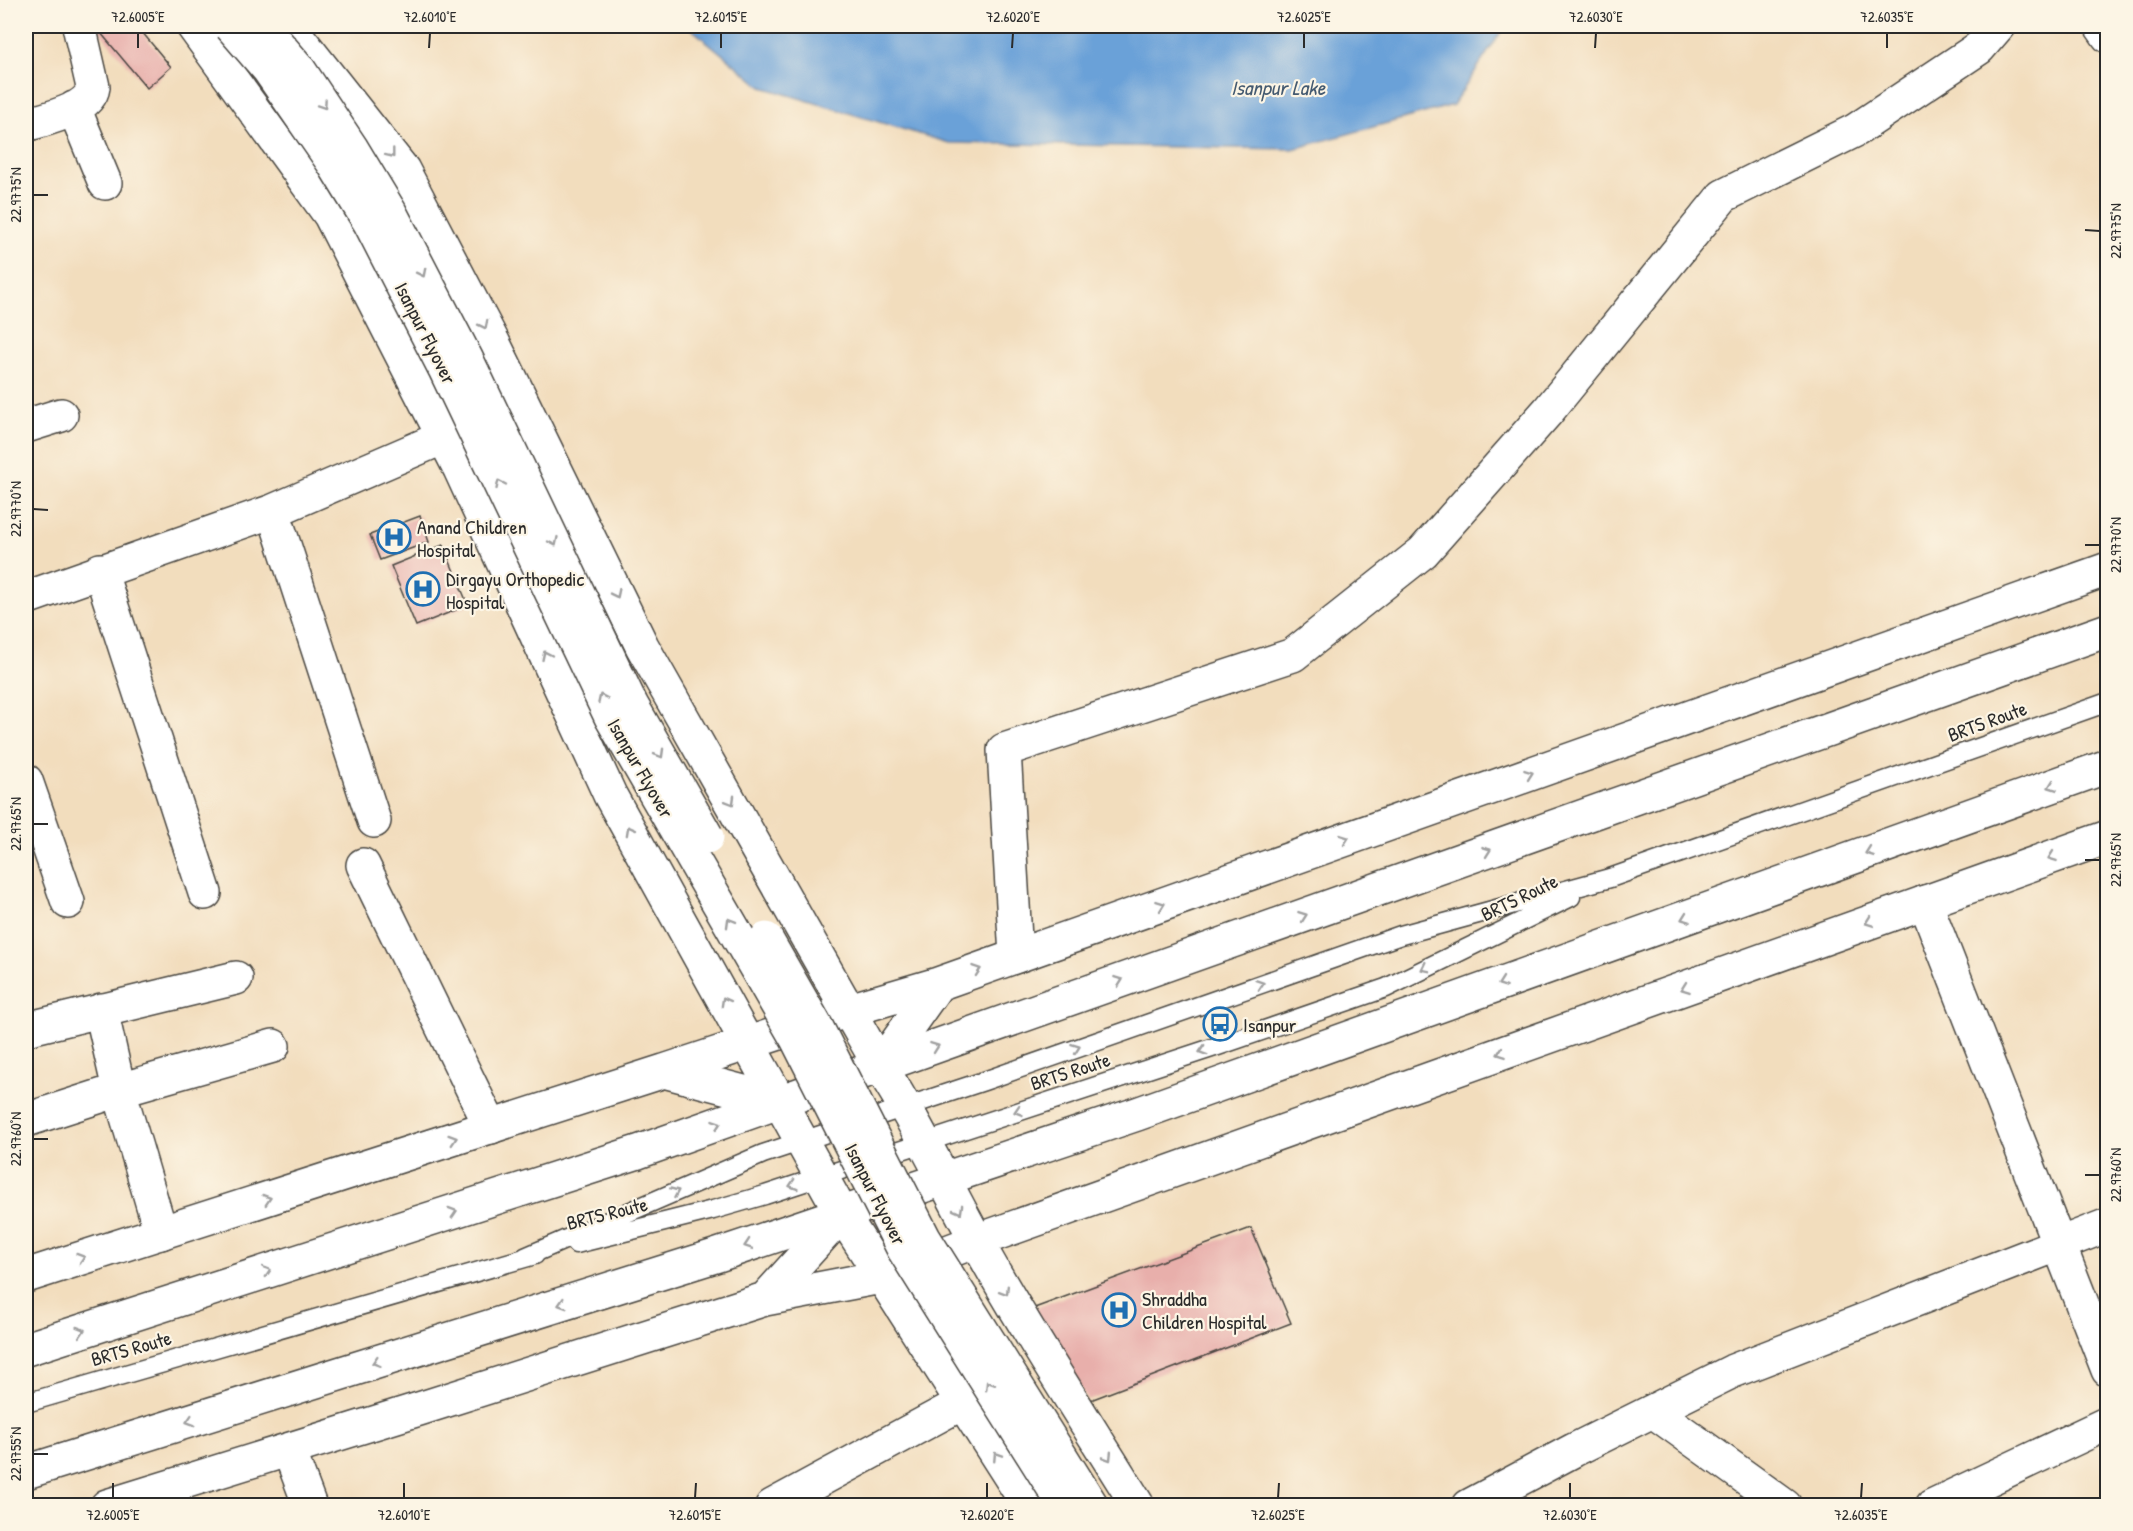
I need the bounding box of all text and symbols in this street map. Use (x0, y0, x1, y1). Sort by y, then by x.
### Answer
text: 72.6005°E (111, 6, 165, 27)
text: 72.6010°E (404, 6, 457, 27)
text: 72.6015°E (695, 6, 747, 27)
text: 72.6020°E (986, 6, 1040, 27)
text: 72.6025°E (1277, 6, 1331, 27)
text: 72.6030°E (1569, 6, 1623, 27)
text: 72.6035°E (1860, 6, 1914, 27)
water label: Isanpur Lake (1231, 73, 1327, 102)
one-way arrow (316, 98, 327, 109)
one-way arrow (383, 147, 394, 158)
text: 22.9775°N (5, 167, 26, 223)
text: 22.9775°N (2105, 203, 2126, 259)
one-way arrow (415, 267, 426, 277)
street label: Isanpur Flyover (389, 277, 463, 389)
one-way arrow (477, 318, 488, 329)
one-way arrow (496, 479, 508, 490)
text: 22.9770°N (5, 481, 26, 537)
place label: Anand Children Hospital (417, 513, 527, 563)
text: 22.9770°N (2105, 517, 2126, 573)
hospital icon: Anand Children Hospital (376, 519, 412, 555)
one-way arrow (546, 536, 558, 547)
place label: Dirgayu Orthopedic Hospital (446, 565, 584, 615)
hospital icon: Dirgayu Orthopedic Hospital (405, 571, 441, 607)
one-way arrow (609, 588, 621, 599)
one-way arrow (541, 650, 553, 661)
one-way arrow (597, 693, 609, 704)
street label: BRTS Route (1944, 694, 2030, 748)
street label: Isanpur Flyover (602, 713, 681, 823)
one-way arrow (652, 748, 664, 758)
one-way arrow (1523, 769, 1533, 782)
one-way arrow (2048, 779, 2058, 792)
one-way arrow (724, 795, 735, 805)
text: 22.9765°N (5, 797, 26, 851)
one-way arrow (626, 826, 637, 837)
text: 22.9765°N (2105, 833, 2126, 887)
one-way arrow (1339, 834, 1350, 847)
one-way arrow (1864, 844, 1875, 857)
one-way arrow (1481, 845, 1491, 858)
one-way arrow (2047, 849, 2058, 862)
street label: BRTS Route (1476, 867, 1562, 927)
one-way arrow (1155, 899, 1166, 912)
one-way arrow (1680, 910, 1691, 923)
one-way arrow (1297, 911, 1308, 924)
one-way arrow (1864, 915, 1875, 928)
one-way arrow (726, 918, 737, 928)
one-way arrow (1421, 961, 1432, 973)
one-way arrow (971, 964, 982, 977)
one-way arrow (1113, 976, 1124, 989)
one-way arrow (1497, 976, 1508, 989)
one-way arrow (1254, 978, 1265, 991)
one-way arrow (1680, 980, 1691, 993)
one-way arrow (721, 997, 732, 1007)
bus stop icon: Isanpur (1202, 1006, 1238, 1042)
place label: Isanpur (1243, 1011, 1297, 1038)
one-way arrow (929, 1041, 940, 1054)
one-way arrow (1070, 1043, 1081, 1056)
one-way arrow (1198, 1044, 1209, 1056)
street label: BRTS Route (1027, 1045, 1113, 1097)
one-way arrow (1497, 1046, 1507, 1059)
one-way arrow (1013, 1104, 1024, 1116)
text: 22.9760°N (5, 1112, 26, 1166)
one-way arrow (712, 1119, 722, 1132)
one-way arrow (447, 1134, 458, 1146)
street label: Isanpur Flyover (839, 1138, 913, 1250)
text: 22.9760°N (2105, 1148, 2126, 1202)
one-way arrow (788, 1178, 799, 1191)
one-way arrow (669, 1187, 680, 1199)
street label: BRTS Route (564, 1190, 650, 1236)
one-way arrow (261, 1194, 272, 1206)
one-way arrow (952, 1203, 963, 1214)
one-way arrow (447, 1206, 458, 1219)
one-way arrow (743, 1238, 754, 1250)
one-way arrow (75, 1253, 86, 1265)
one-way arrow (261, 1266, 272, 1278)
one-way arrow (998, 1285, 1010, 1295)
place label: Shraddha Children Hospital (1142, 1285, 1267, 1335)
hospital icon: Shraddha Children Hospital (1101, 1292, 1137, 1328)
one-way arrow (557, 1297, 568, 1309)
street label: BRTS Route (88, 1324, 174, 1372)
one-way arrow (75, 1326, 86, 1338)
one-way arrow (371, 1355, 382, 1368)
one-way arrow (984, 1381, 996, 1391)
one-way arrow (185, 1414, 196, 1426)
text: 22.9755°N (5, 1427, 26, 1481)
one-way arrow (1101, 1451, 1113, 1461)
one-way arrow (993, 1452, 1004, 1463)
text: 72.6005°E (86, 1504, 140, 1525)
text: 72.6010°E (378, 1504, 431, 1525)
text: 72.6015°E (669, 1504, 721, 1525)
text: 72.6020°E (960, 1504, 1014, 1525)
text: 72.6025°E (1251, 1504, 1305, 1525)
text: 72.6030°E (1543, 1504, 1597, 1525)
text: 72.6035°E (1834, 1504, 1888, 1525)

